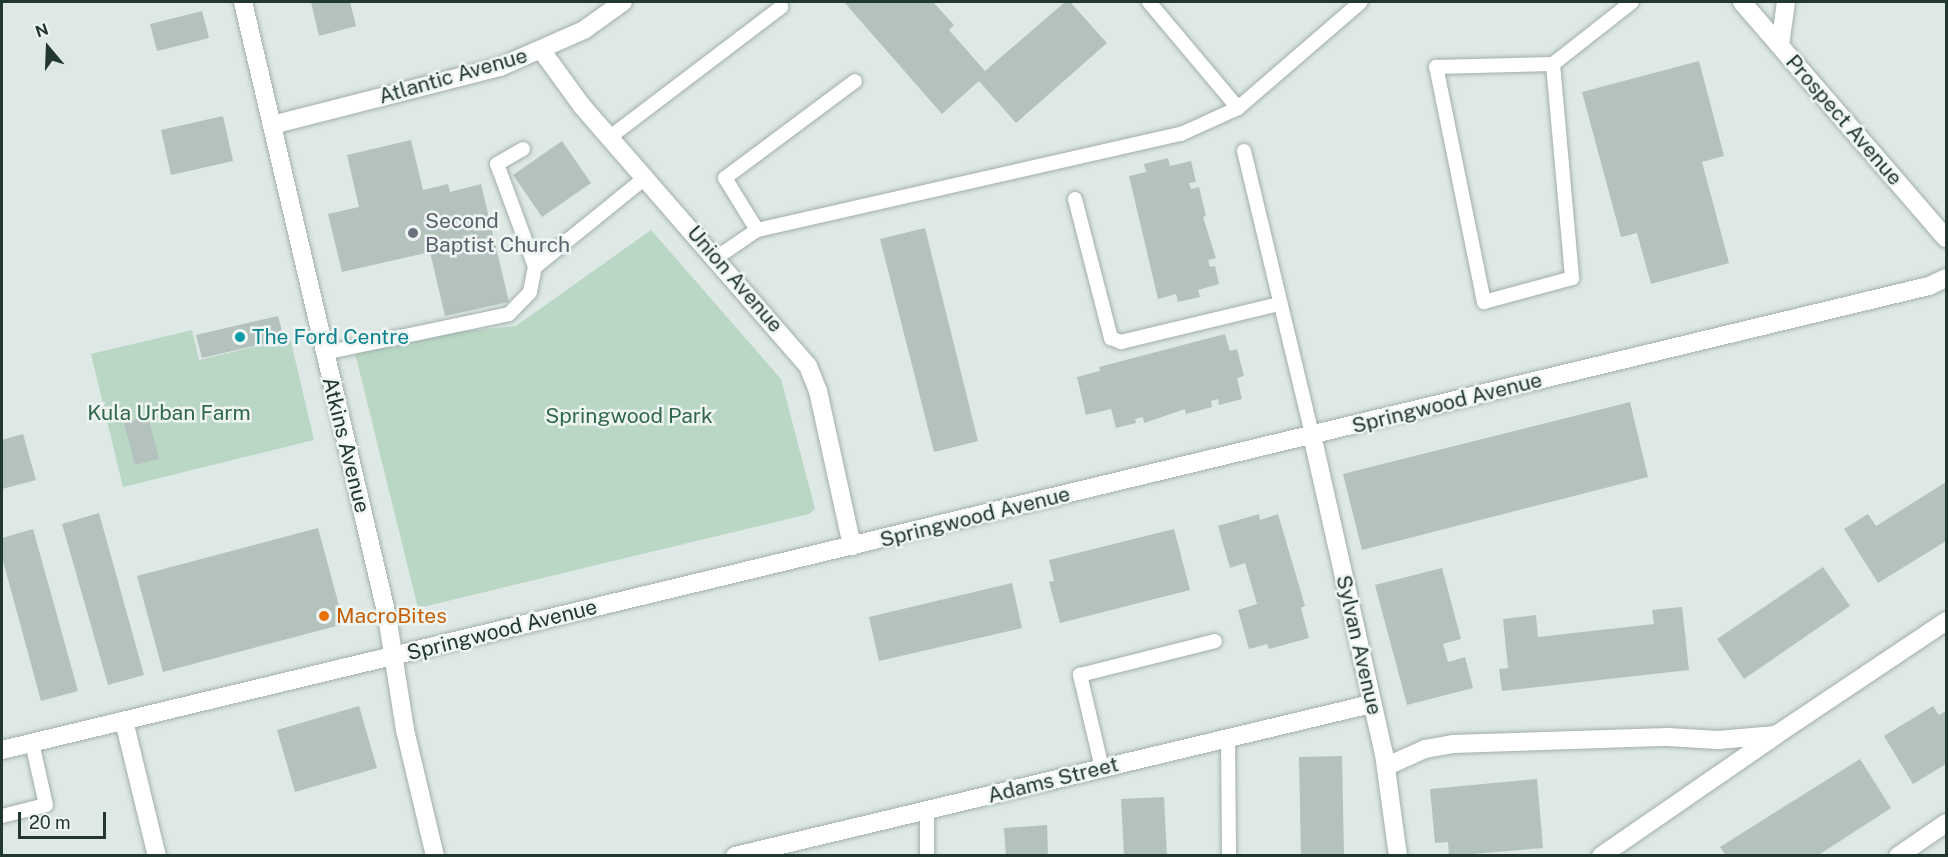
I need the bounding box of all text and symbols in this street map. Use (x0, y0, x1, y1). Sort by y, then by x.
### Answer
north arrow (18, 18, 78, 78)
text: N (33, 19, 51, 42)
street label: Atlantic Avenue (376, 43, 530, 109)
street label: Prospect Avenue (1781, 50, 1907, 190)
place label: Second Baptist Church (425, 208, 570, 258)
street label: Union Avenue (682, 220, 788, 338)
marker: Second Baptist Church (406, 226, 420, 240)
place label: The Ford Centre (252, 324, 409, 350)
marker: The Ford Centre (233, 330, 247, 344)
street label: Springwood Avenue (1349, 367, 1545, 439)
street label: Atkins Avenue (317, 375, 375, 515)
park label: Kula Urban Farm (87, 400, 251, 426)
park label: Springwood Park (545, 403, 713, 429)
street label: Springwood Avenue (877, 481, 1073, 553)
street label: Sylvan Avenue (1331, 573, 1387, 717)
street label: Springwood Avenue (404, 594, 600, 666)
place label: MacroBites (336, 603, 447, 629)
marker: MacroBites (317, 609, 331, 623)
street label: Adams Street (985, 752, 1121, 808)
scale bar (21, 800, 110, 838)
text: 20 m (29, 812, 71, 833)

